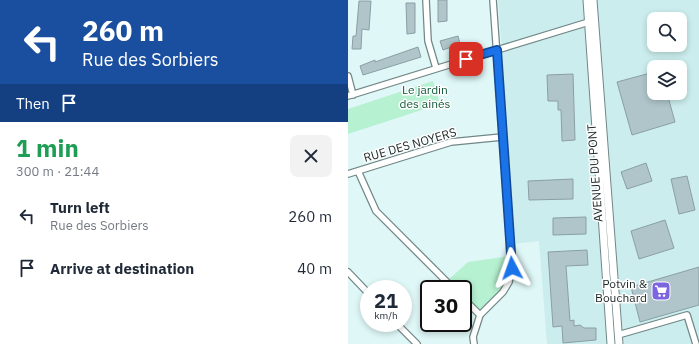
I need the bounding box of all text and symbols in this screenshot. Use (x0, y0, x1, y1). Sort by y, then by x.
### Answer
text: 260 m (82, 12, 164, 49)
map controls (647, 12, 687, 100)
button: search (647, 12, 687, 52)
icon: left (16, 16, 68, 68)
pin (449, 42, 483, 76)
text: Rue des Sorbiers (82, 48, 219, 71)
icon: arrive (455, 48, 477, 70)
button: layers (647, 60, 687, 100)
park label: Le jardin des ainés (400, 82, 451, 111)
icon: arrive (58, 92, 80, 114)
text: Then (16, 94, 50, 113)
street label: AVENUE DU PONT (584, 123, 605, 222)
street label: RUE DES NOYERS (362, 124, 458, 165)
text: 1 min (16, 132, 79, 164)
button: close (290, 135, 332, 177)
text: 300 m · 21:44 (16, 163, 99, 180)
text: Turn left (50, 198, 110, 217)
icon: left (16, 205, 38, 227)
text: 260 m (288, 207, 332, 226)
text: Rue des Sorbiers (50, 217, 149, 234)
position arrow (491, 247, 533, 289)
icon: arrive (16, 257, 38, 279)
text: Arrive at destination (50, 259, 194, 278)
text: 40 m (297, 259, 332, 278)
place label: Potvin & Bouchard (595, 276, 648, 305)
speed limit sign: 30 (420, 280, 472, 332)
supermarket icon: Potvin & Bouchard (650, 280, 672, 302)
text: 21 (374, 287, 398, 314)
text: km/h (374, 309, 398, 322)

